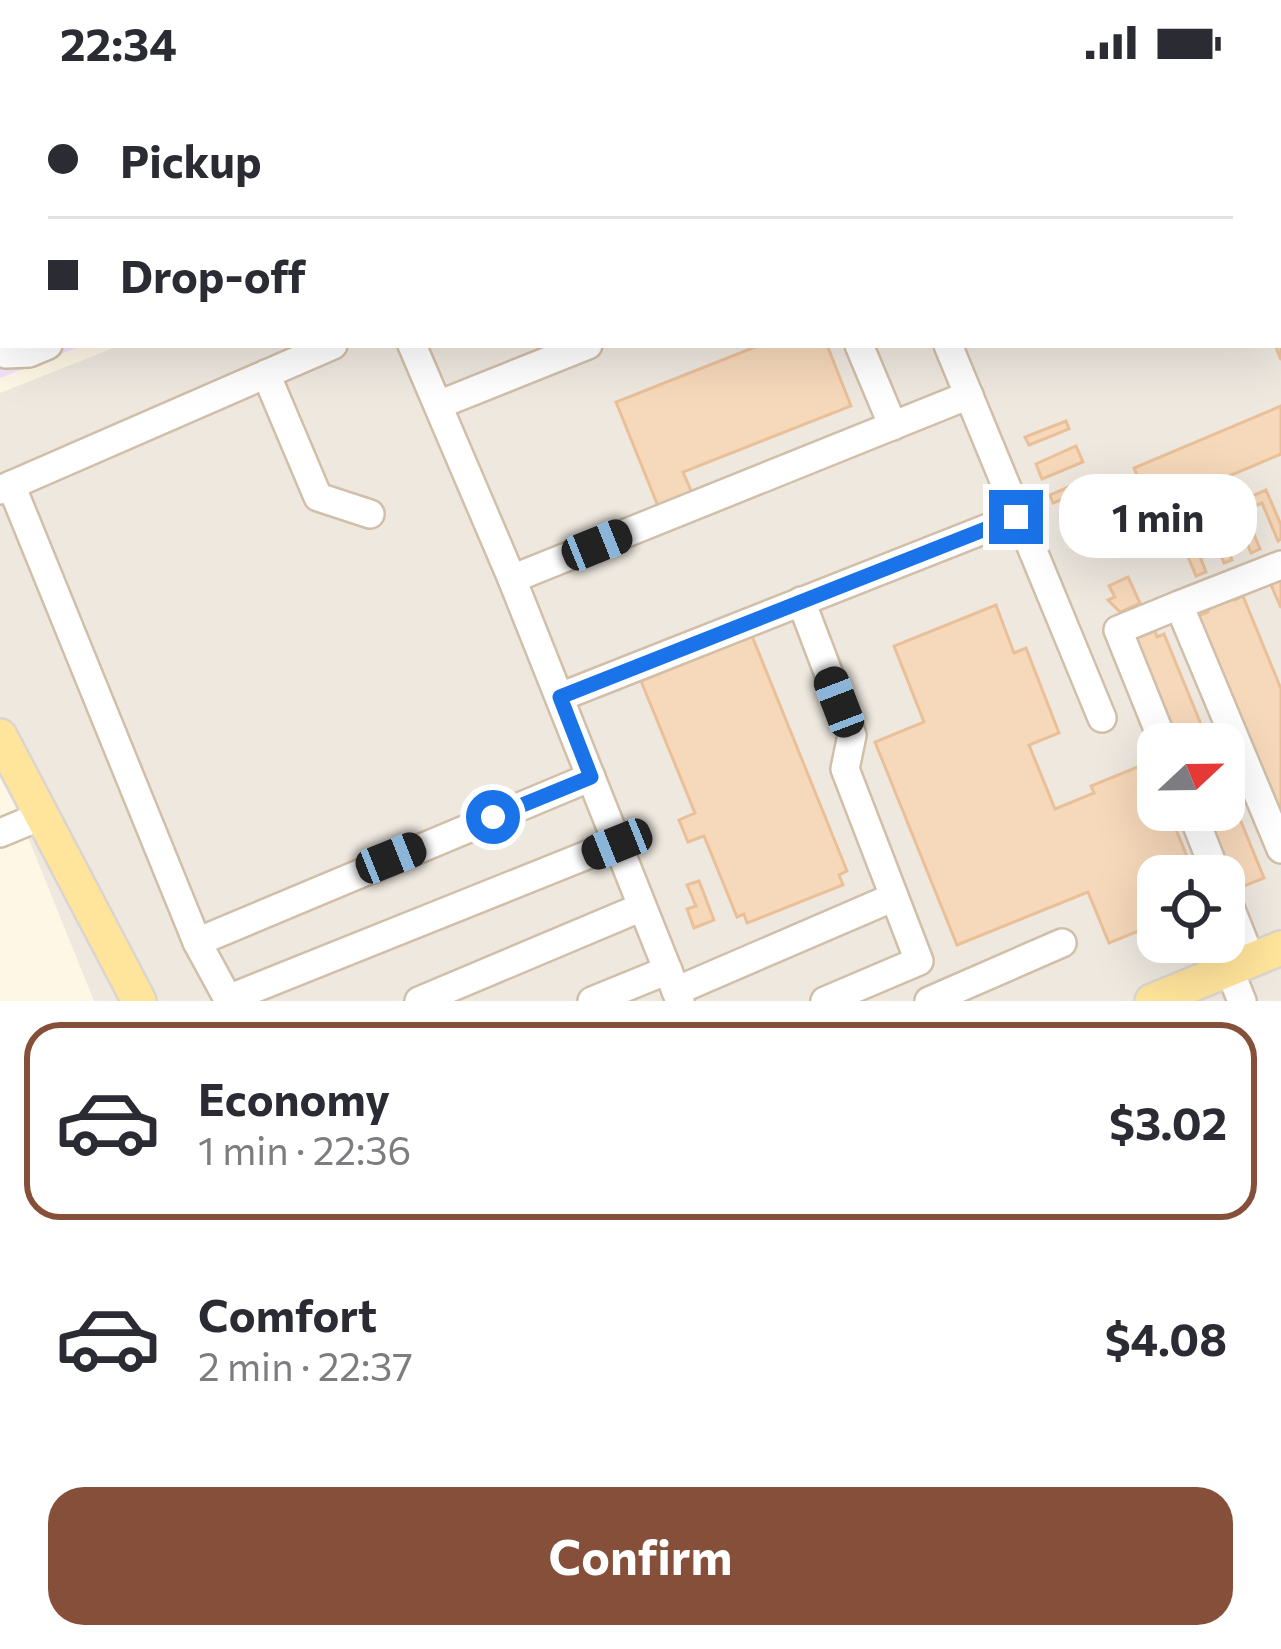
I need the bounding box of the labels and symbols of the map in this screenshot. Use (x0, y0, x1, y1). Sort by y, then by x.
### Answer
callout: 1 min (1058, 475, 1256, 559)
route end (989, 490, 1043, 544)
car (557, 515, 637, 575)
car (809, 662, 869, 742)
north arrow (1137, 723, 1245, 831)
route start (466, 790, 520, 844)
car (577, 814, 657, 874)
car (351, 828, 431, 888)

